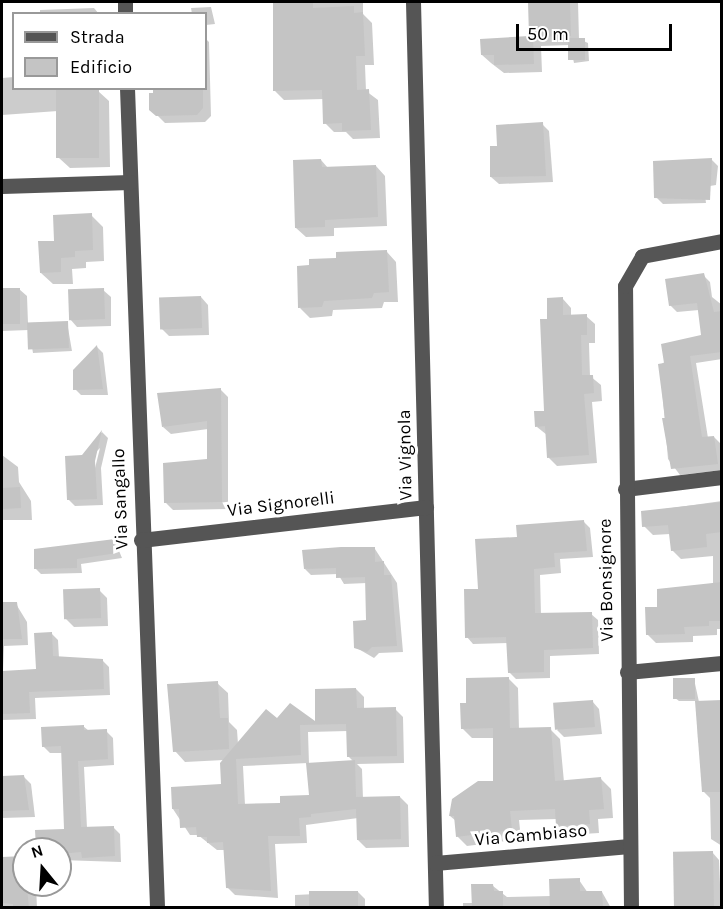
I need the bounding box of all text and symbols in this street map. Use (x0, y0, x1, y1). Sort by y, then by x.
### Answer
legend (12, 12, 207, 90)
scale bar (519, 12, 675, 50)
text: 50 m (527, 23, 569, 45)
text: Strada (70, 26, 125, 48)
text: Edificio (70, 56, 132, 78)
street label: Via Vignola (393, 409, 417, 501)
street label: Via Sangallo (107, 448, 133, 550)
street label: Via Signorelli (226, 487, 336, 521)
street label: Via Bonsignore (594, 518, 618, 642)
street label: Via Cambiaso (474, 819, 588, 851)
north arrow (12, 837, 72, 897)
text: N (28, 841, 45, 862)

